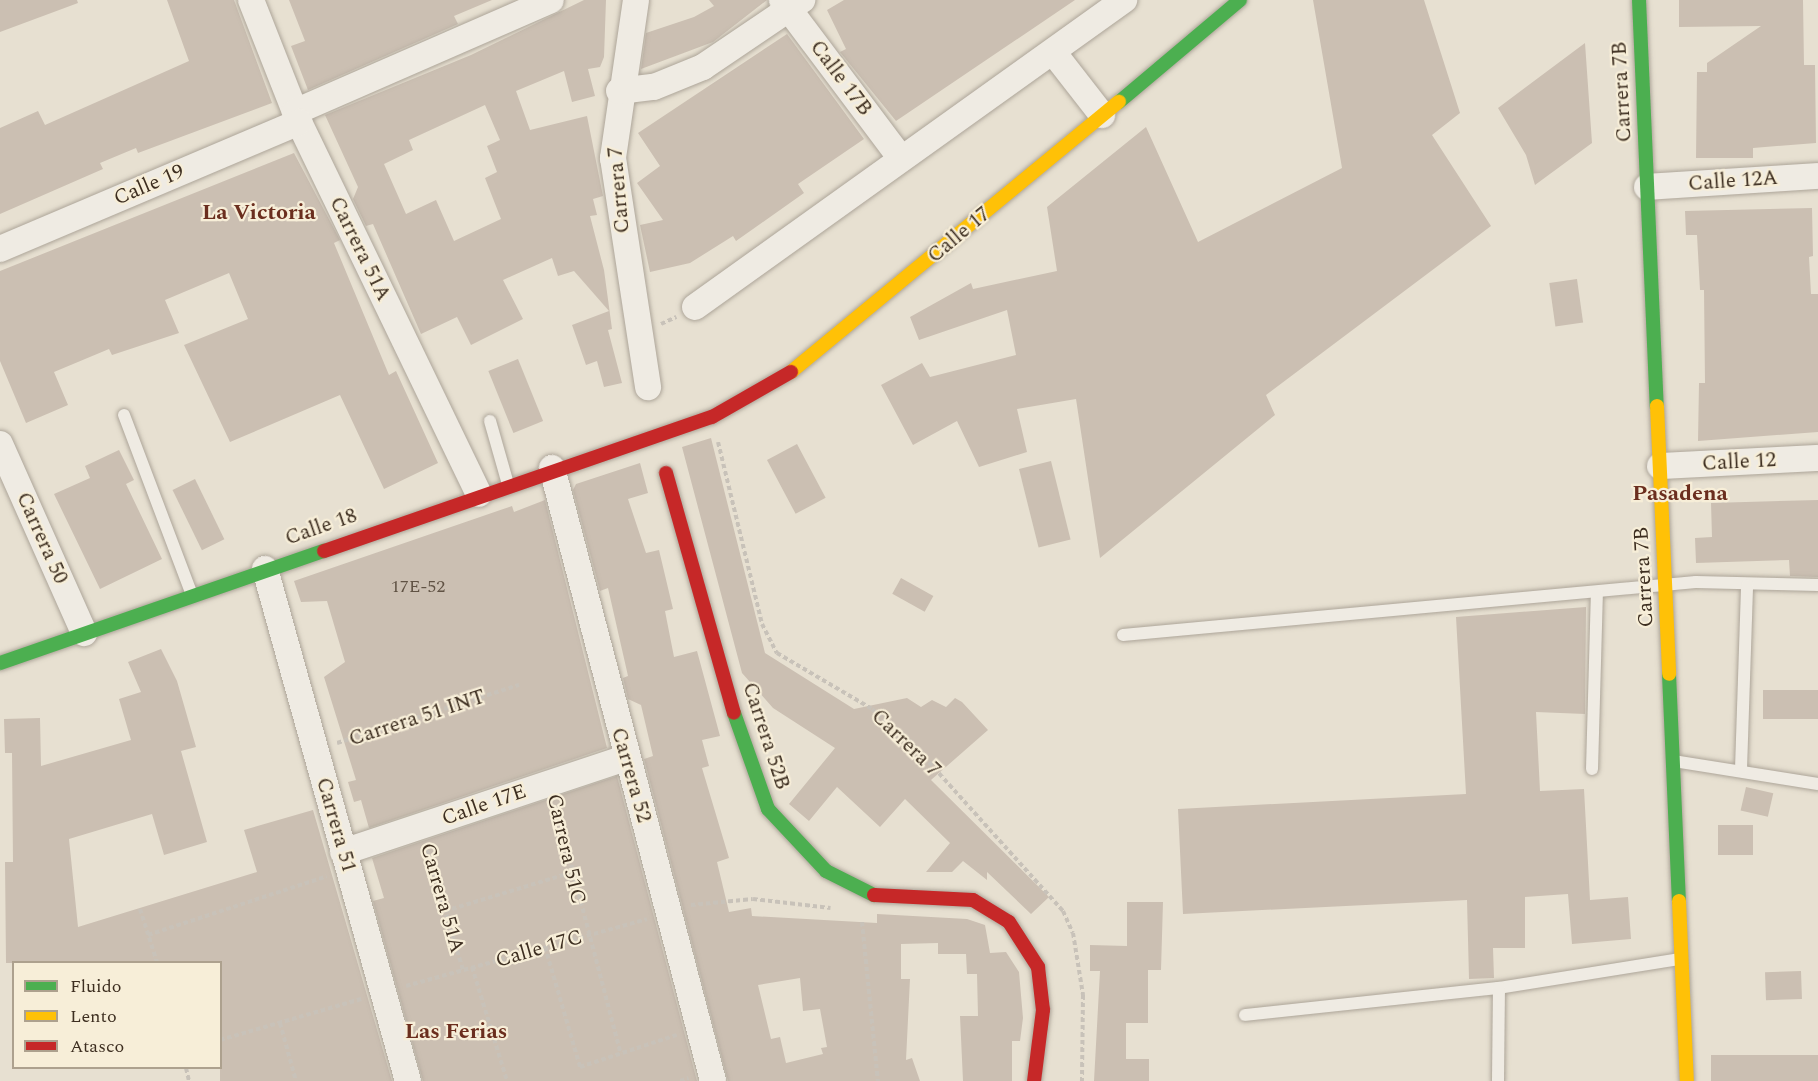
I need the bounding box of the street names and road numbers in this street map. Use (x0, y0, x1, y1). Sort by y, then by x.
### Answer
street label: Calle 17B (804, 35, 878, 121)
street label: Carrera 7B (1607, 41, 1637, 143)
street label: Carrera 7 (603, 146, 635, 234)
street label: Calle 19 (110, 159, 188, 211)
street label: Calle 12A (1687, 165, 1779, 197)
street label: Carrera 51A (324, 193, 396, 305)
street label: Calle 17 (922, 202, 996, 268)
street label: Calle 12 (1701, 447, 1777, 477)
street label: Carrera 50 (11, 488, 73, 588)
street label: Calle 18 (282, 503, 360, 551)
street label: Carrera 7B (1629, 526, 1659, 628)
street label: Carrera 52B (737, 679, 795, 793)
street label: Carrera 51 INT (346, 684, 488, 752)
street label: Carrera 7 (866, 704, 946, 782)
street label: Carrera 52 (605, 725, 657, 825)
street label: Carrera 51 (310, 775, 362, 875)
street label: Calle 17E (438, 779, 530, 831)
street label: Carrera 51C (541, 791, 591, 907)
street label: Carrera 51A (414, 840, 470, 956)
street label: Calle 17C (493, 925, 585, 973)

